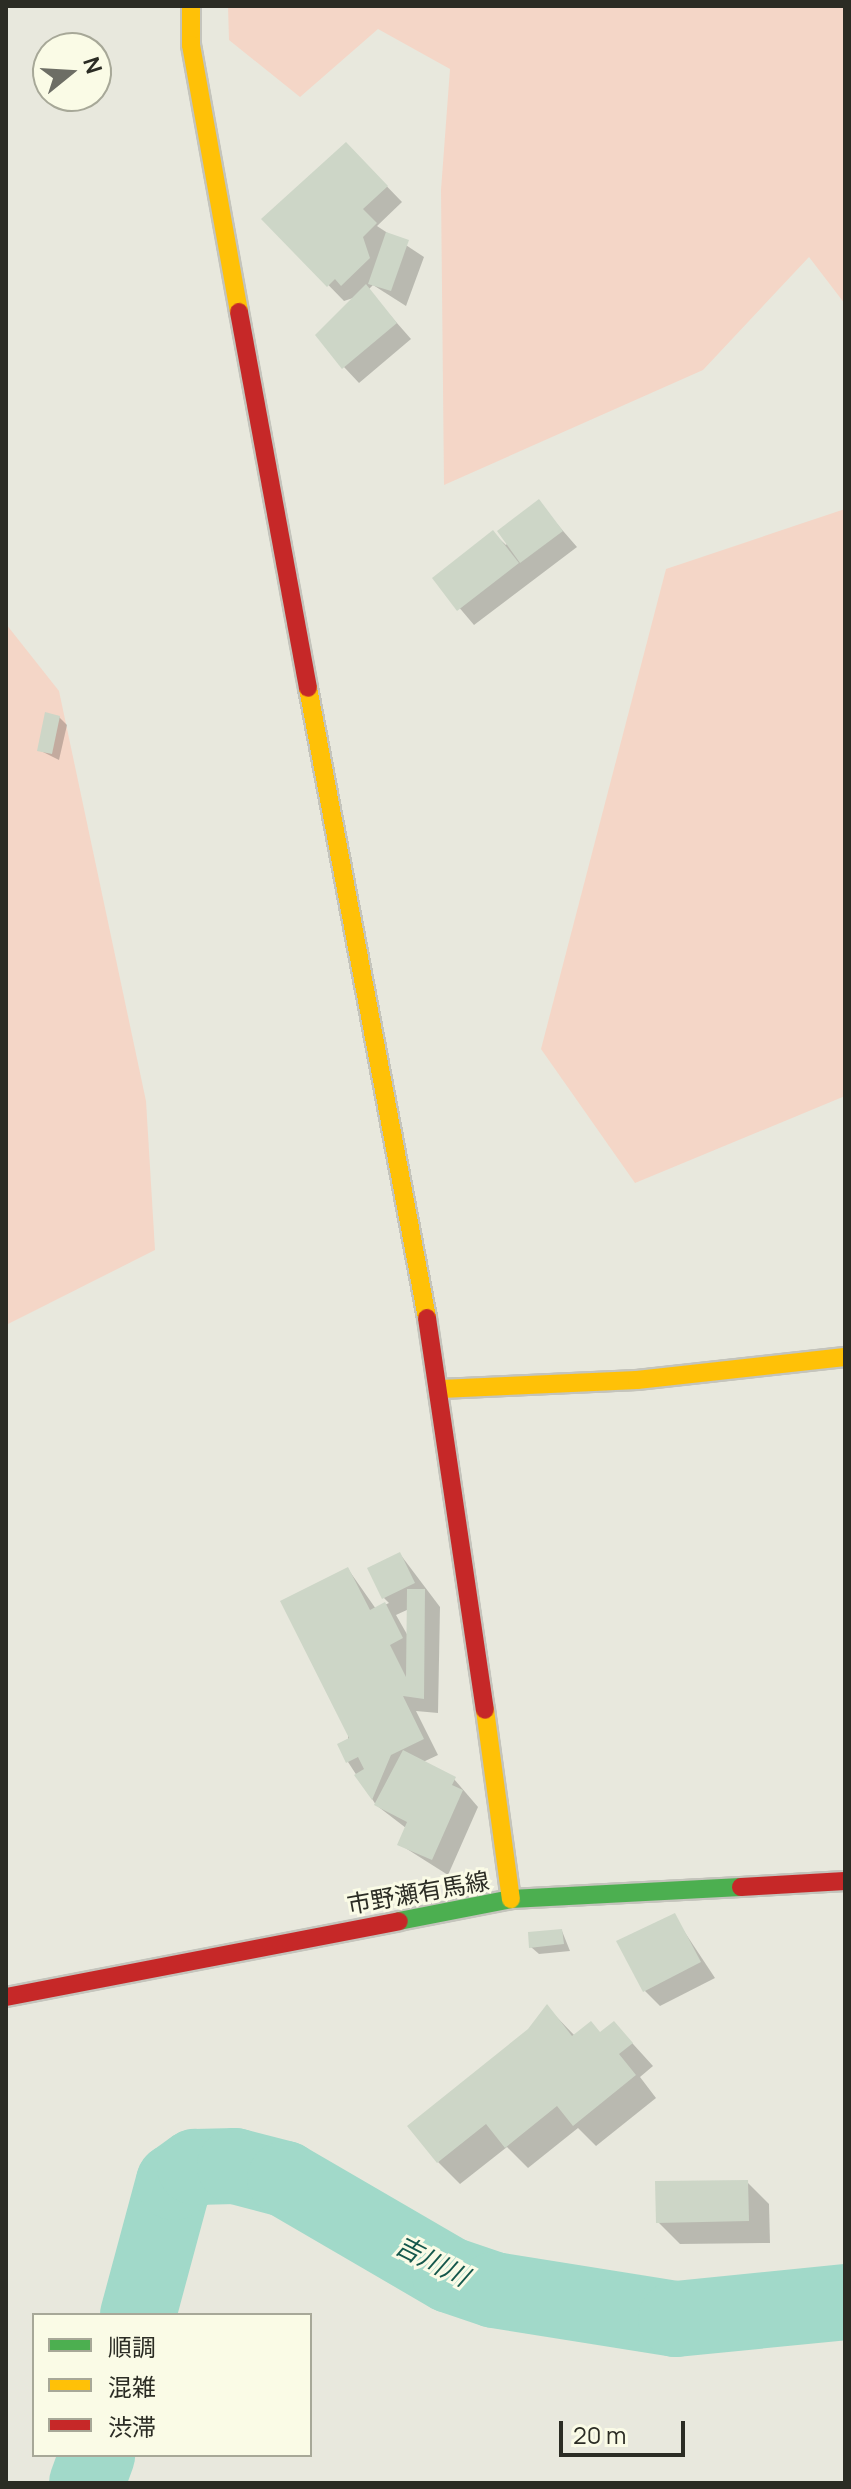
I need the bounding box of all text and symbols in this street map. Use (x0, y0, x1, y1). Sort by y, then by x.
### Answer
north arrow (32, 32, 112, 112)
text: N (76, 53, 110, 77)
street label: 市野瀬有馬線 (345, 1865, 491, 1919)
water label: 吉川川 (390, 2229, 474, 2293)
legend (32, 2313, 312, 2457)
text: 順調 (108, 2330, 156, 2363)
text: 混雑 (108, 2370, 156, 2403)
scale bar (563, 2405, 689, 2455)
text: 渋滞 (108, 2410, 156, 2443)
text: 20 m (573, 2418, 626, 2451)

